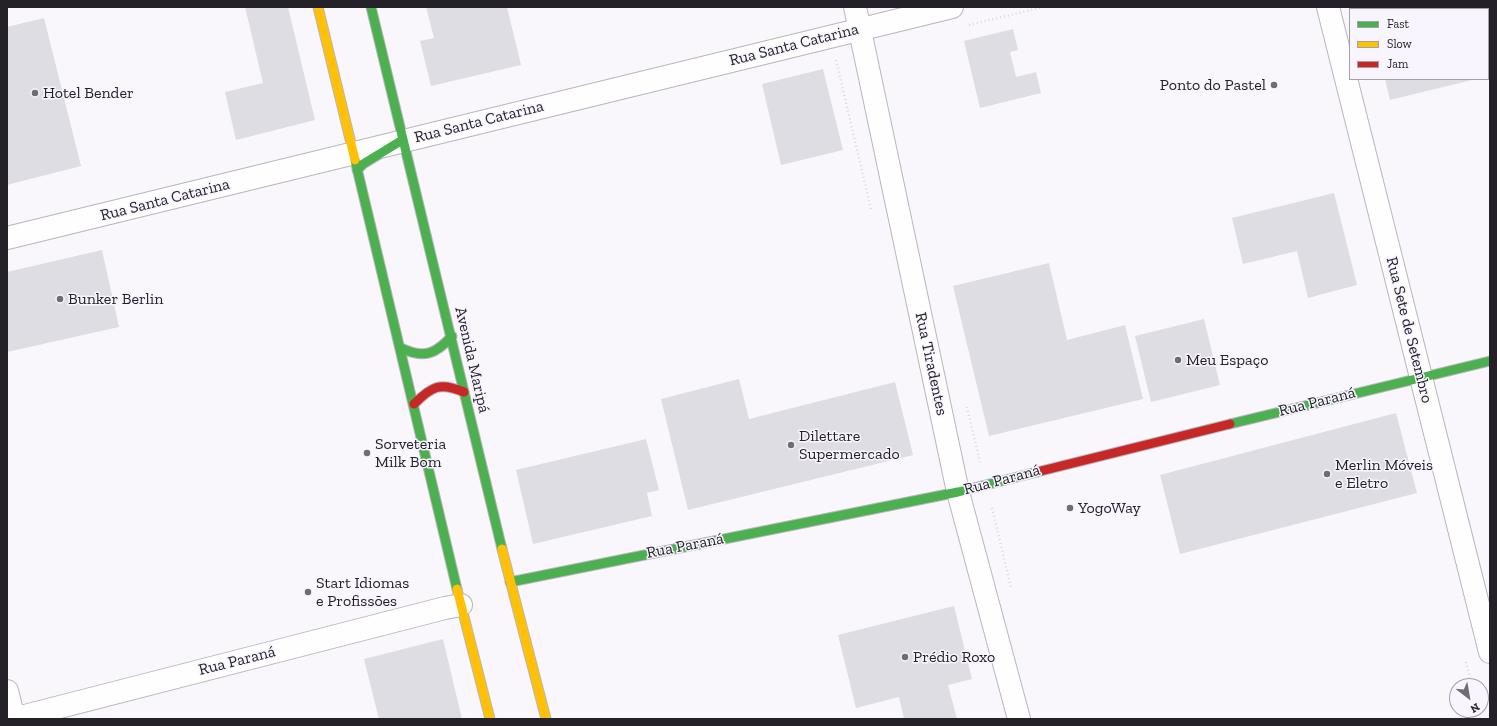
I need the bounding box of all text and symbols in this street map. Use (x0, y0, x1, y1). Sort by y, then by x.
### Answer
legend (1349, 8, 1489, 80)
text: Fast (1387, 17, 1409, 31)
street label: Rua Santa Catarina (727, 20, 861, 70)
text: Slow (1387, 37, 1412, 51)
text: Jam (1387, 57, 1408, 71)
place label: Ponto do Pastel (1160, 75, 1266, 95)
marker: Ponto do Pastel (1269, 80, 1279, 90)
place label: Hotel Bender (43, 83, 134, 103)
marker: Hotel Bender (30, 88, 40, 98)
street label: Rua Santa Catarina (412, 97, 546, 147)
street label: Rua Santa Catarina (98, 175, 232, 225)
street label: Rua Sete de Setembro (1382, 255, 1436, 405)
place label: Bunker Berlin (68, 289, 163, 309)
marker: Bunker Berlin (55, 294, 65, 304)
street label: Avenida Maripá (450, 305, 494, 415)
street label: Rua Tiradentes (911, 311, 951, 417)
place label: Meu Espaço (1186, 350, 1268, 370)
marker: Meu Espaço (1173, 355, 1183, 365)
street label: Rua Paraná (1277, 383, 1357, 421)
place label: Dilettare Supermercado (799, 426, 900, 464)
place label: Sorveteria Milk Bom (375, 434, 446, 472)
marker: Dilettare Supermercado (786, 440, 796, 450)
marker: Sorveteria Milk Bom (362, 448, 372, 458)
place label: Merlin Móveis e Eletro (1335, 455, 1433, 493)
street label: Rua Paraná (962, 461, 1042, 499)
marker: Merlin Móveis e Eletro (1322, 469, 1332, 479)
place label: YogoWay (1078, 498, 1141, 518)
marker: YogoWay (1065, 503, 1075, 513)
street label: Rua Paraná (645, 529, 725, 563)
place label: Start Idiomas e Profissões (316, 573, 409, 611)
marker: Start Idiomas e Profissões (303, 587, 313, 597)
street label: Rua Paraná (197, 642, 277, 680)
place label: Prédio Roxo (913, 647, 995, 667)
marker: Prédio Roxo (900, 652, 910, 662)
north arrow (1449, 678, 1489, 718)
text: N (1468, 700, 1482, 716)

